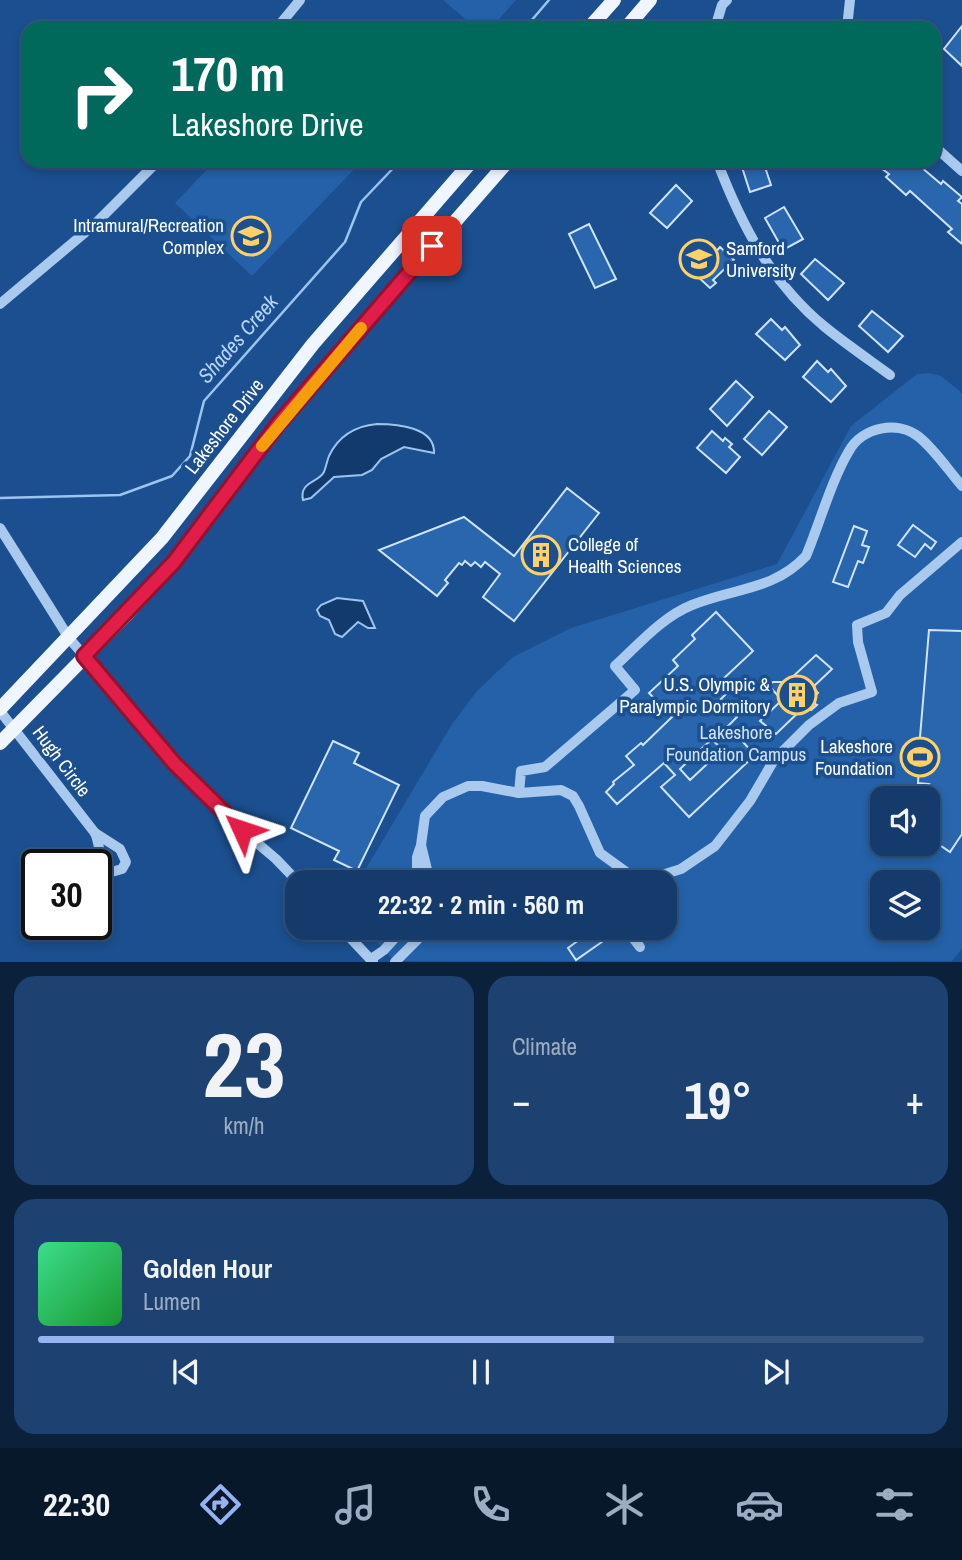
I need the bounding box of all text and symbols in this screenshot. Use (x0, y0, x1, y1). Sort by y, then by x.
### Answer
text: 170 m (171, 40, 285, 106)
icon: right (56, 49, 147, 140)
text: Lakeshore Drive (171, 103, 364, 146)
place label: Intramural/Recreation Complex (73, 212, 224, 260)
school or university icon: Intramural/Recreation Complex (230, 215, 272, 257)
pin (402, 216, 462, 276)
icon: arrive (413, 227, 451, 265)
place label: Samford University (726, 235, 796, 283)
school or university icon: Samford University (678, 238, 720, 280)
water label: Shades Creek (191, 287, 285, 389)
street label: Lakeshore Drive (179, 373, 269, 479)
place label: College of Health Sciences (568, 531, 682, 579)
building icon: College of Health Sciences (520, 534, 562, 576)
place label: U.S. Olympic & Paralympic Dormitory (619, 671, 771, 719)
building icon: U.S. Olympic & Paralympic Dormitory (776, 674, 818, 716)
park label: Lakeshore Foundation Campus (666, 719, 806, 767)
street label: Hugh Circle (27, 720, 97, 802)
place label: Lakeshore Foundation (815, 733, 893, 781)
sports icon: Lakeshore Foundation (899, 736, 941, 778)
map controls (870, 786, 940, 940)
button: sound (870, 786, 940, 856)
position arrow (205, 793, 279, 867)
speed limit sign: 30 (21, 849, 112, 940)
button: layers (870, 870, 940, 940)
text: 22:32 · 2 min · 560 m (378, 887, 584, 922)
text: 23 (203, 1003, 286, 1125)
text: Climate (512, 1031, 577, 1062)
text: 19° (684, 1065, 752, 1135)
text: − (512, 1075, 530, 1126)
text: + (906, 1075, 924, 1126)
text: km/h (224, 1110, 264, 1141)
text: Golden Hour (143, 1251, 272, 1286)
text: Lumen (143, 1286, 201, 1317)
icon: previous (167, 1353, 205, 1391)
icon: pause (462, 1353, 500, 1391)
icon: next (757, 1353, 795, 1391)
icon: directions (196, 1480, 245, 1529)
icon: music (331, 1480, 380, 1529)
icon: phone (466, 1480, 515, 1529)
icon: climate (600, 1480, 649, 1529)
icon: car (735, 1480, 784, 1529)
icon: filters (870, 1480, 919, 1529)
text: 22:30 (43, 1483, 110, 1526)

